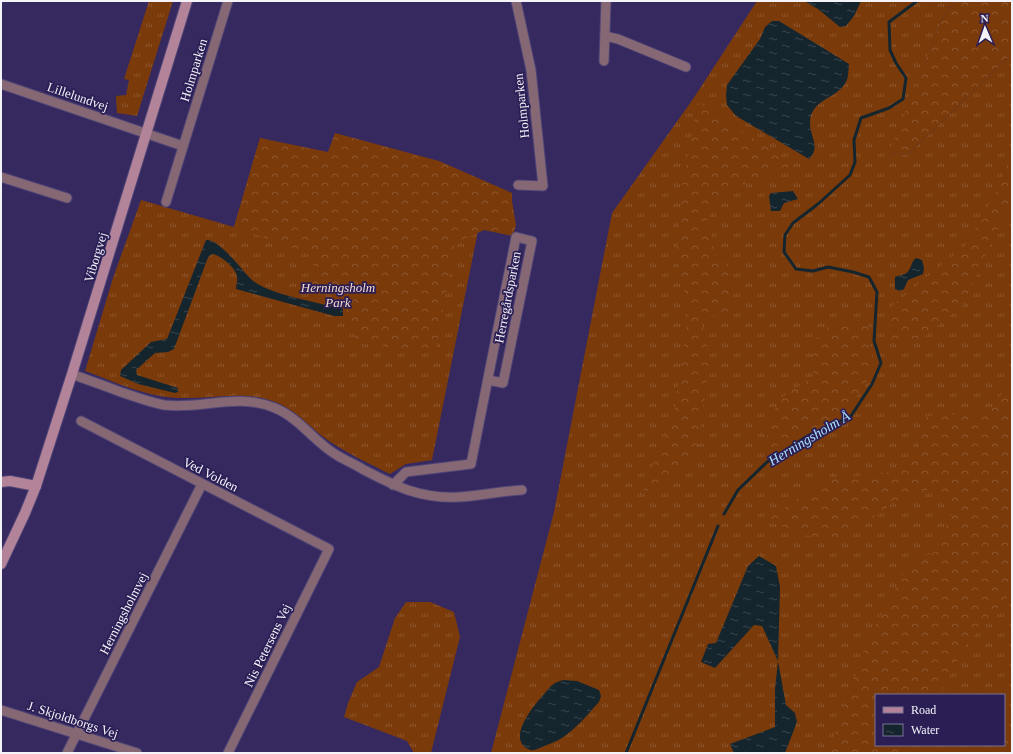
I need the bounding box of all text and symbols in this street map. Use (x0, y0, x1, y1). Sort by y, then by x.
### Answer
north arrow (965, 8, 1005, 48)
text: N (980, 12, 989, 24)
street label: Holmparken (177, 36, 210, 103)
street label: Holmparken (511, 72, 532, 139)
street label: Lillelundvej (45, 79, 110, 114)
street label: Viborgvej (81, 230, 110, 284)
street label: Herregårdsparken (491, 249, 524, 344)
park label: Herningsholm Park (300, 280, 375, 310)
water label: Herningsholm Å (765, 408, 853, 469)
street label: Ved Volden (181, 454, 241, 495)
street label: Herningsholmvej (96, 570, 151, 657)
street label: Nis Petersens Vej (241, 601, 294, 689)
legend (875, 694, 1005, 746)
street label: J. Skjoldborgs Vej (26, 698, 120, 741)
text: Road (911, 703, 936, 717)
text: Water (911, 723, 939, 737)

